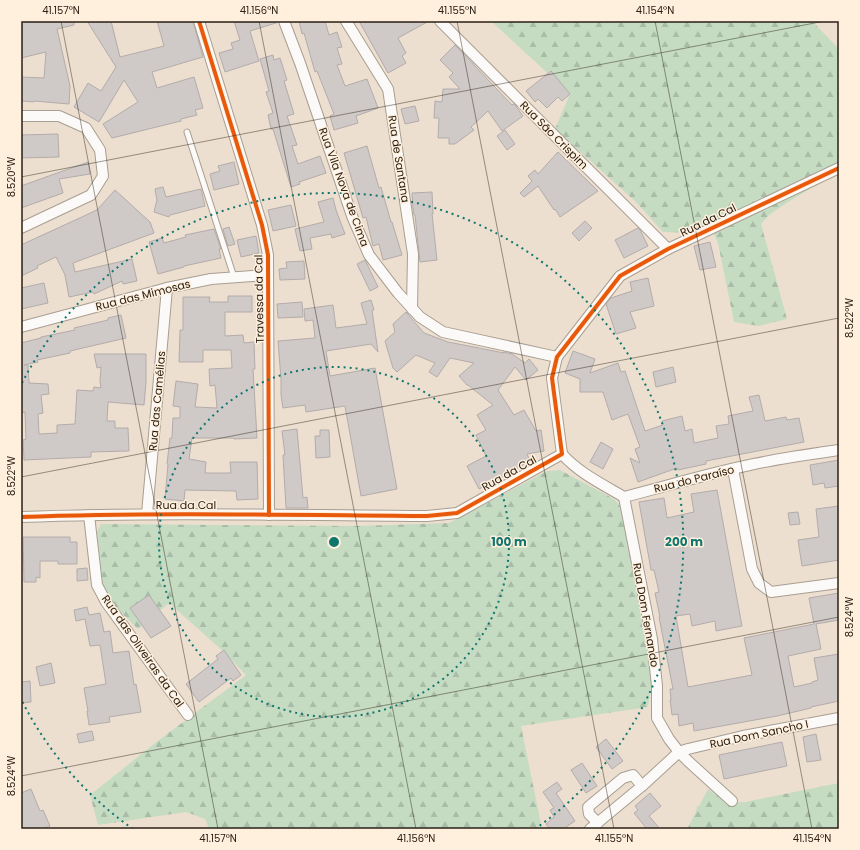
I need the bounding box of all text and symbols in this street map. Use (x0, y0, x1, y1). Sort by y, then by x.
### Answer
text: 41.157°N (42, 3, 80, 18)
text: 41.156°N (240, 3, 278, 18)
text: 41.155°N (438, 3, 476, 18)
text: 41.154°N (636, 3, 674, 18)
street label: Rua São Crispim (516, 97, 592, 173)
street label: Rua de Santana (384, 114, 414, 204)
street label: Rua Vila Nova de Cima (315, 125, 373, 249)
text: 8.520°W (4, 156, 19, 197)
street label: Rua da Cal (677, 200, 739, 240)
street label: Travessa da Cal (250, 254, 268, 344)
street label: Rua das Mimosas (94, 275, 192, 315)
text: 8.522°W (842, 298, 857, 338)
street label: Rua das Camélias (145, 350, 169, 452)
street label: Rua da Cal (479, 451, 539, 495)
text: 8.522°W (4, 456, 19, 496)
street label: Rua do Paraíso (652, 461, 736, 497)
street label: Rua da Cal (156, 497, 216, 513)
text: 100 m (491, 533, 527, 550)
text: 200 m (665, 533, 703, 550)
centre of rings (327, 535, 341, 549)
street label: Rua Dom Fernando (629, 562, 663, 668)
street label: Rua das Oliveiras da Cal (98, 591, 188, 711)
text: 8.524°W (842, 596, 857, 637)
street label: Rua Dom Sancho I (708, 716, 810, 752)
text: 8.524°W (4, 755, 19, 796)
text: 41.157°N (199, 831, 237, 846)
text: 41.156°N (397, 831, 435, 846)
text: 41.155°N (595, 831, 633, 846)
text: 41.154°N (793, 831, 831, 846)

